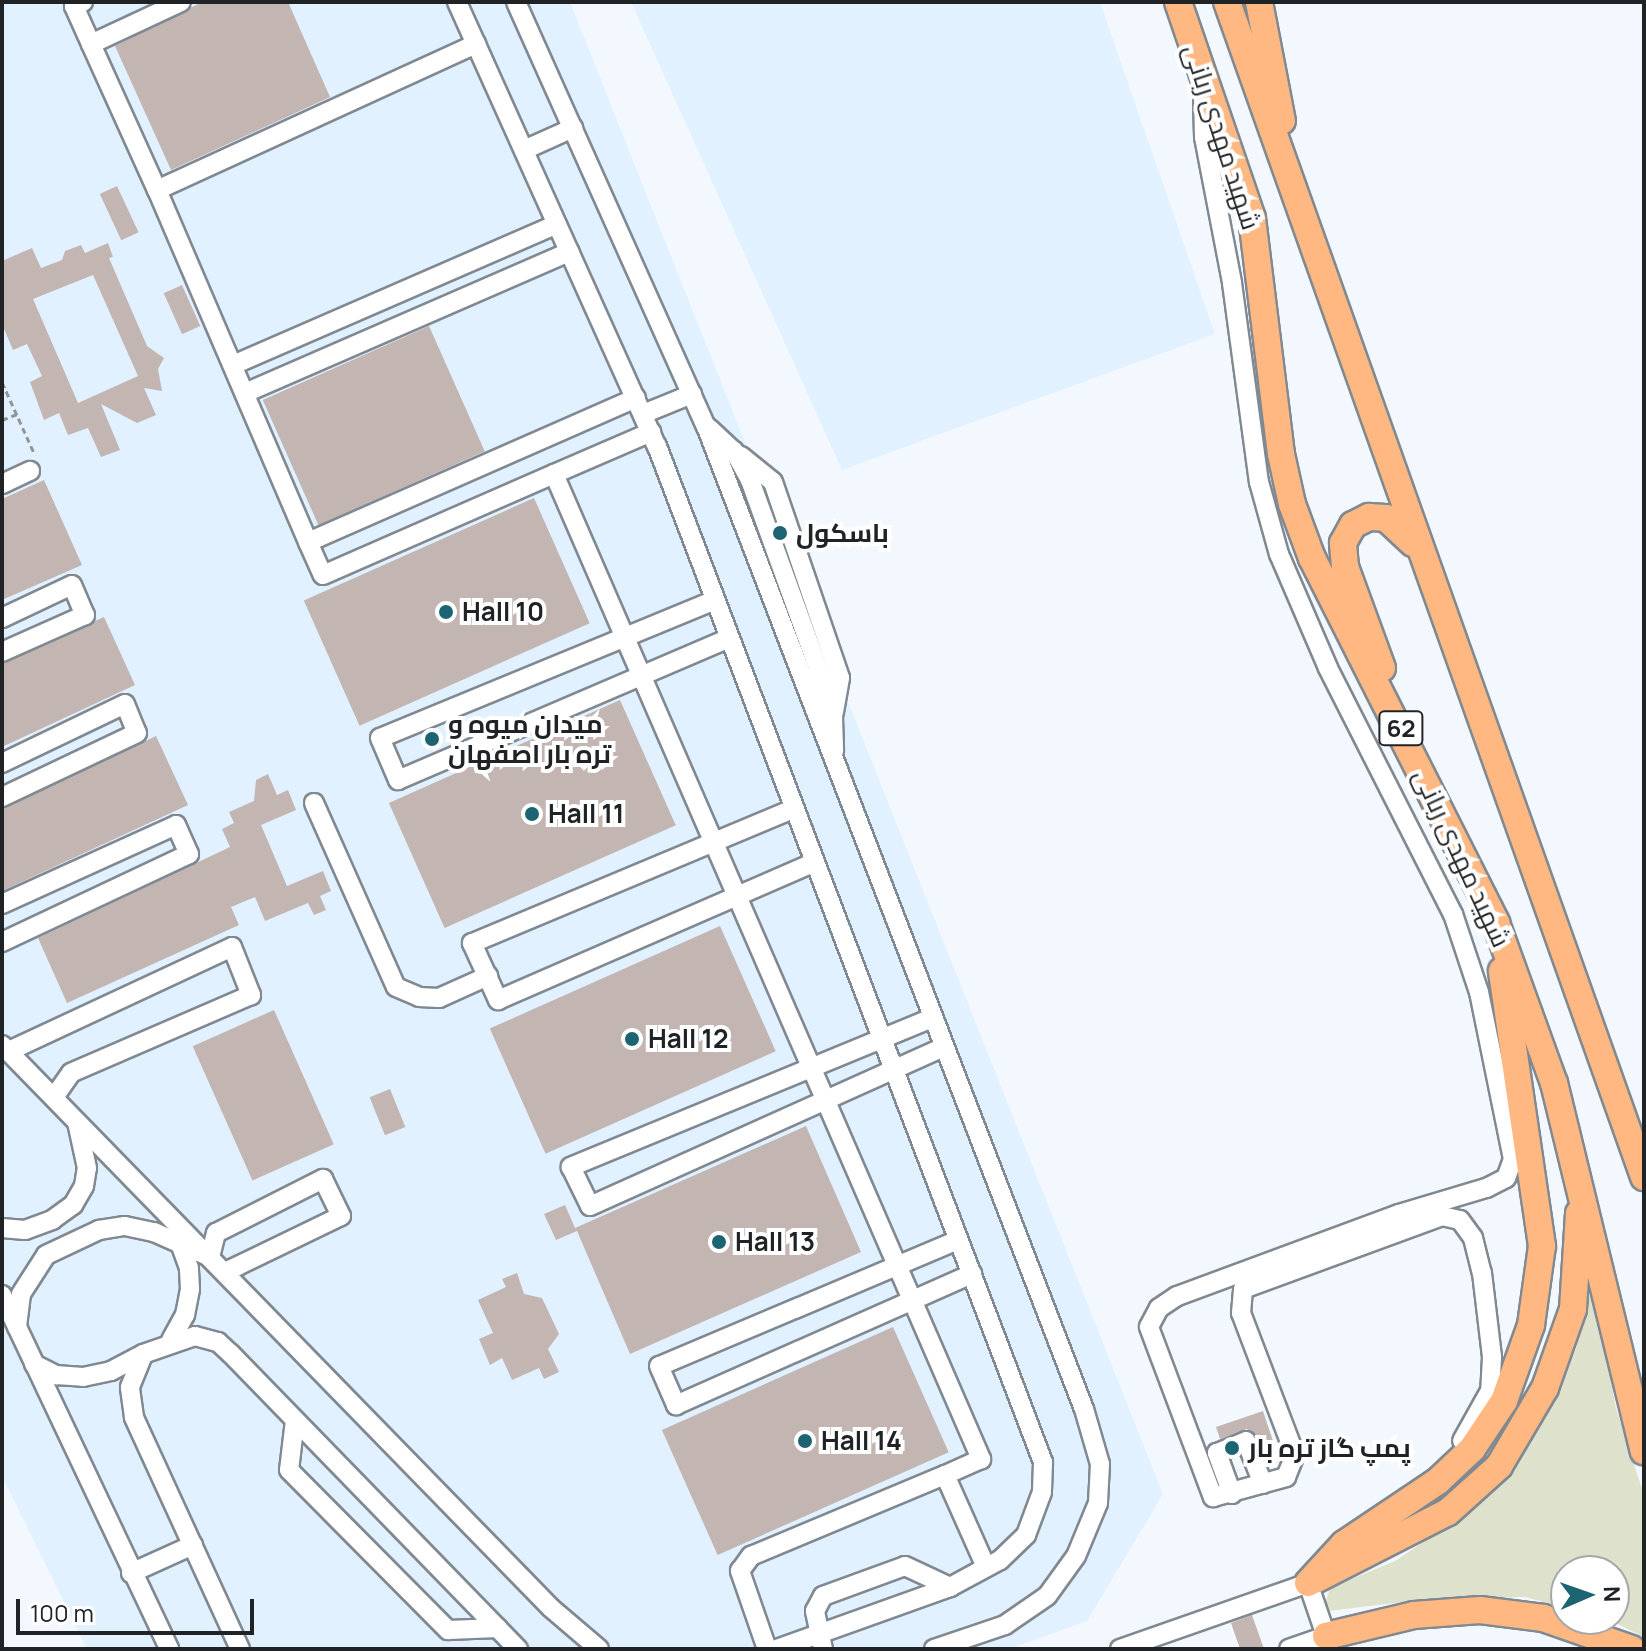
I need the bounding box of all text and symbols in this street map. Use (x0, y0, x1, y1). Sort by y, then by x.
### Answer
street label: شهید مهدی ربانی (1177, 40, 1267, 234)
place label: باسكول (796, 517, 889, 549)
marker: باسكول (771, 524, 789, 542)
place label: Hall 10 (462, 596, 544, 628)
marker: Hall 10 (437, 603, 455, 621)
place label: میدان میوه و تره بار اصفهان (448, 708, 611, 770)
road number: 62 (1377, 708, 1425, 748)
marker: میدان میوه و تره بار اصفهان (423, 730, 441, 748)
street label: شهید مهدی ربانی (1407, 764, 1517, 952)
place label: Hall 11 (548, 798, 624, 830)
marker: Hall 11 (523, 805, 541, 823)
place label: Hall 12 (648, 1023, 728, 1055)
marker: Hall 12 (623, 1030, 641, 1048)
place label: Hall 13 (735, 1226, 815, 1258)
marker: Hall 13 (710, 1233, 728, 1251)
place label: Hall 14 (821, 1425, 902, 1457)
marker: Hall 14 (796, 1432, 814, 1450)
place label: پمپ گاز تره بار (1248, 1432, 1411, 1464)
marker: پمپ گاز تره بار (1223, 1439, 1241, 1457)
north arrow (1550, 1555, 1630, 1635)
scale bar (20, 1583, 258, 1633)
text: N (1597, 1586, 1627, 1603)
text: 100 m (30, 1596, 94, 1629)

